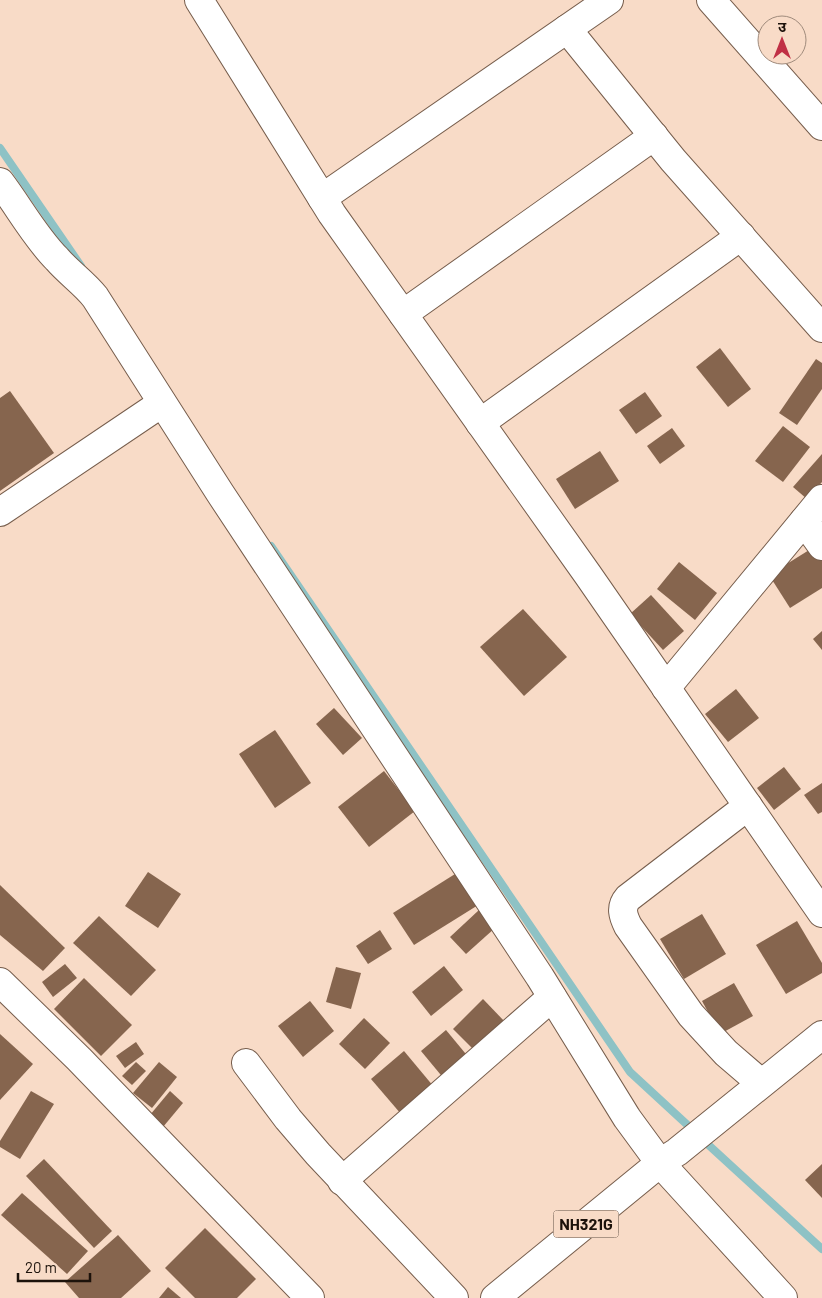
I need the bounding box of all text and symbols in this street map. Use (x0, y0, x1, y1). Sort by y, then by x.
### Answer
north arrow (757, 15, 807, 65)
text: उ (778, 18, 787, 35)
road number: NH321G (554, 1210, 618, 1238)
scale bar (18, 1250, 90, 1282)
text: 20 m (25, 1258, 57, 1276)

